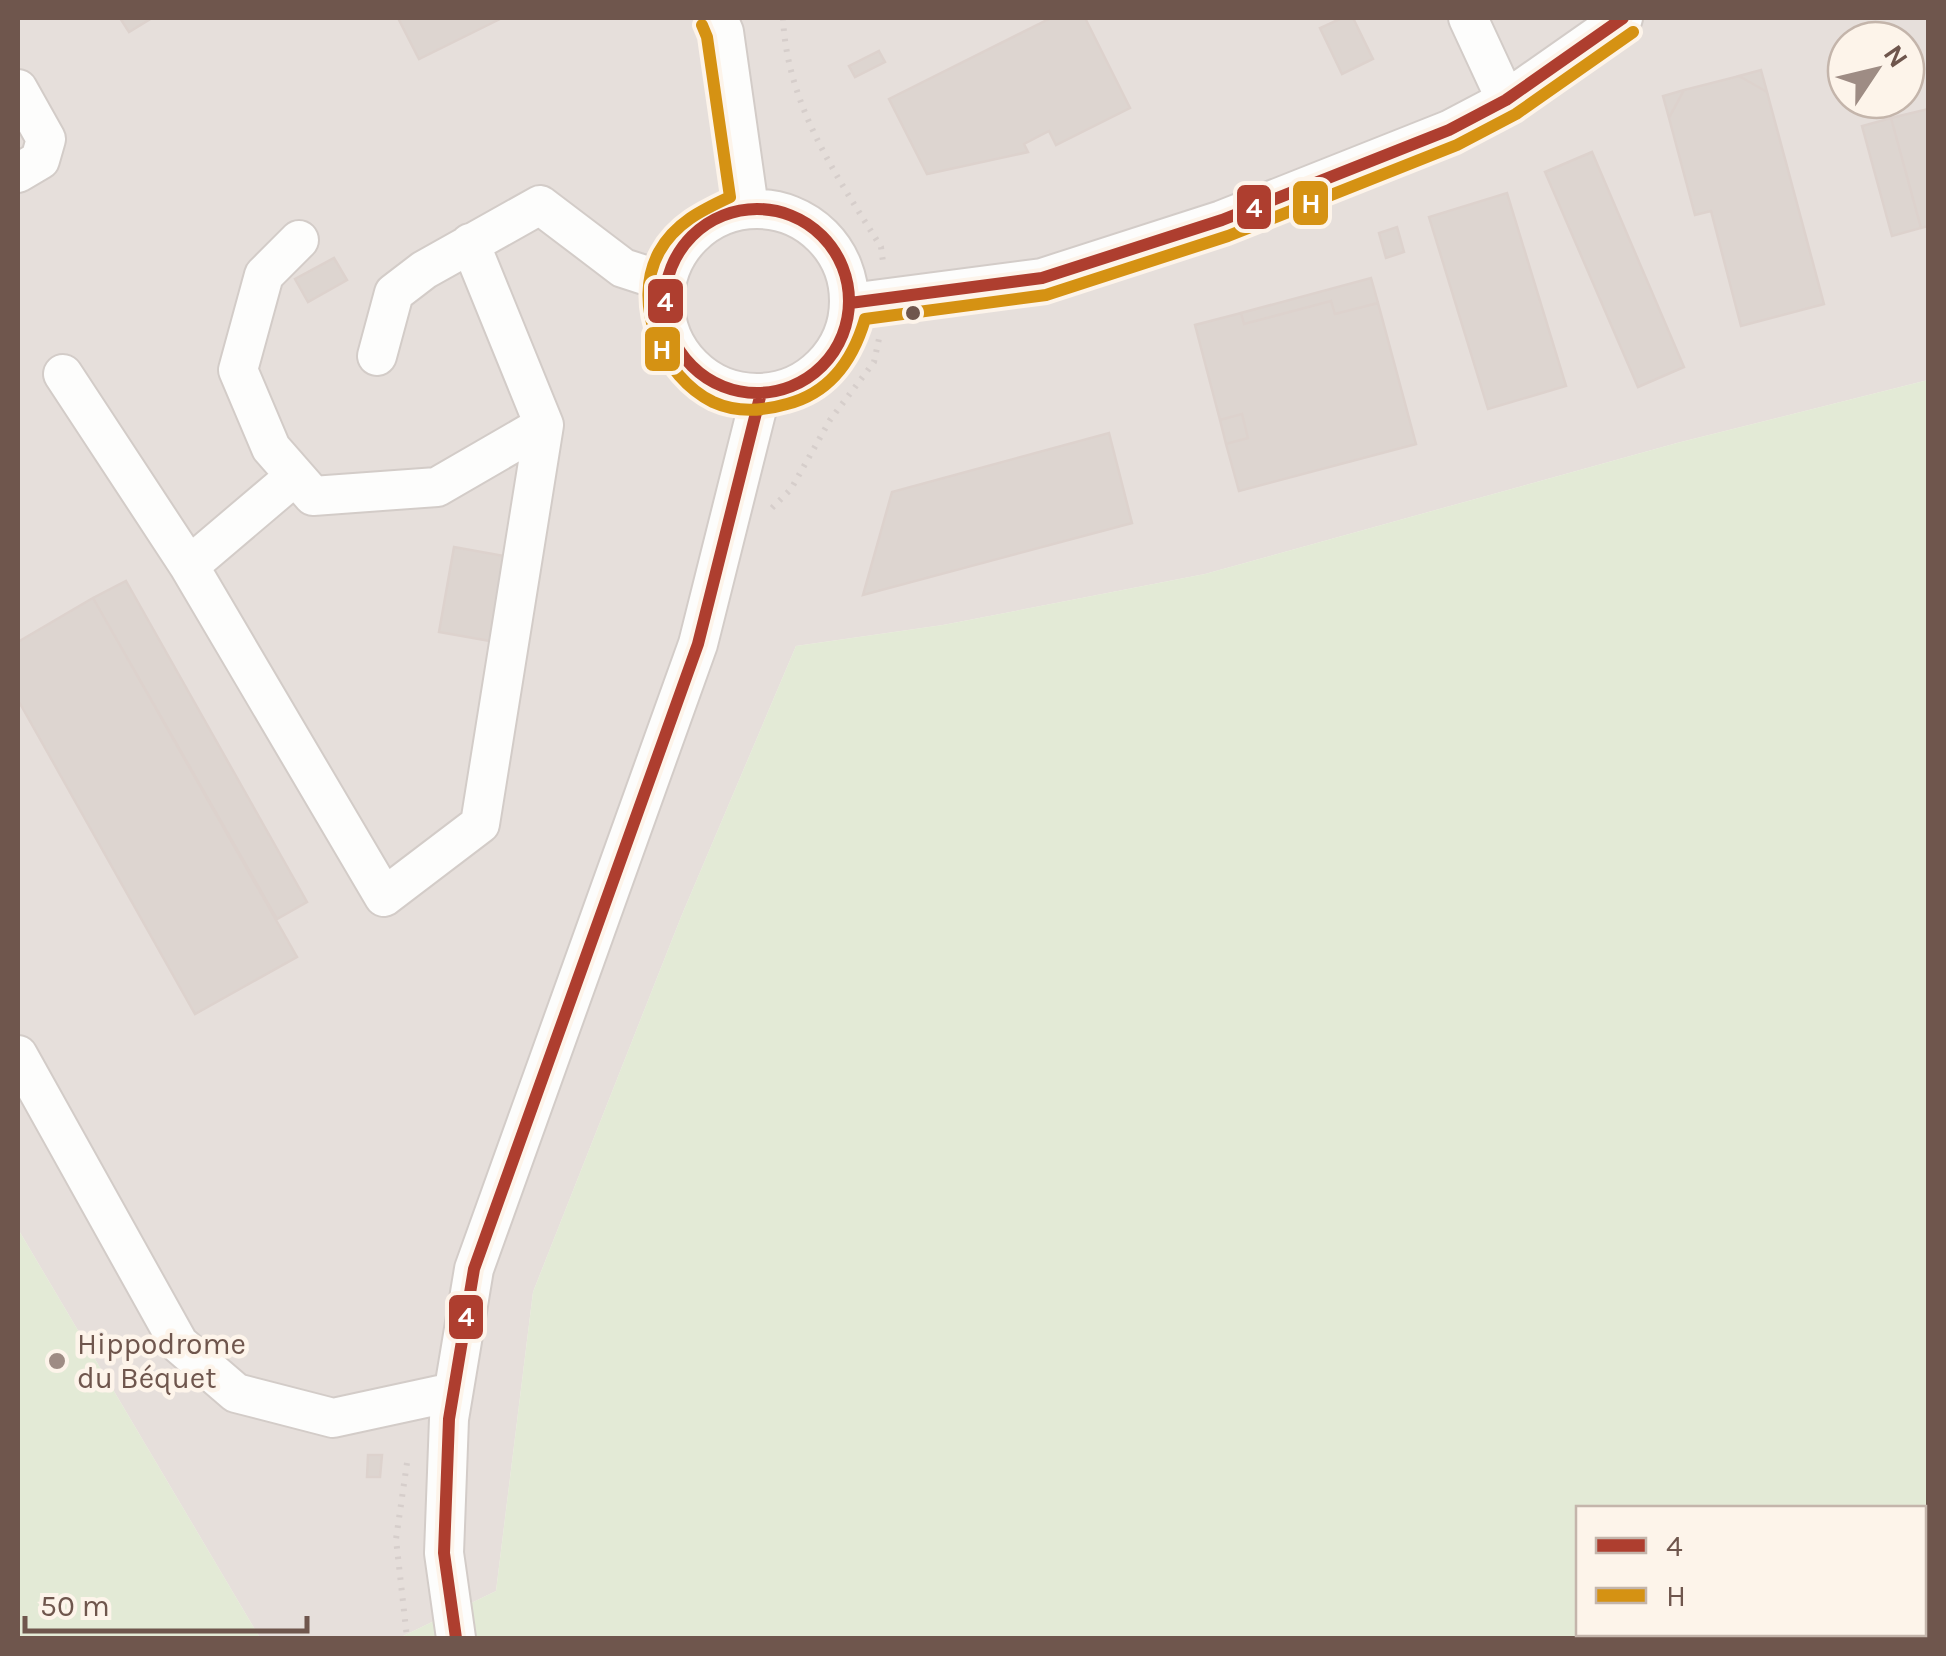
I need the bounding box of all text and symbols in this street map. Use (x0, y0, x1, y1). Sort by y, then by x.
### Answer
north arrow (1826, 20, 1926, 120)
text: N (1877, 38, 1915, 74)
line badge: H (1291, 179, 1330, 227)
line badge: 4 (1235, 183, 1273, 231)
text: H (1301, 187, 1321, 220)
text: 4 (1246, 191, 1263, 224)
line badge: 4 (646, 277, 685, 325)
text: 4 (657, 285, 674, 318)
unlabelled marker (903, 303, 923, 323)
line badge: H (643, 325, 682, 373)
text: H (652, 333, 672, 366)
line badge: 4 (447, 1293, 485, 1341)
text: 4 (458, 1300, 475, 1333)
place label: Hippodrome du Béquet (77, 1326, 246, 1396)
marker: Hippodrome du Béquet (46, 1350, 68, 1372)
legend (1576, 1506, 1926, 1636)
text: 4 (1666, 1528, 1683, 1564)
scale bar (25, 1571, 308, 1633)
text: H (1666, 1578, 1686, 1614)
text: 50 m (40, 1588, 110, 1624)

